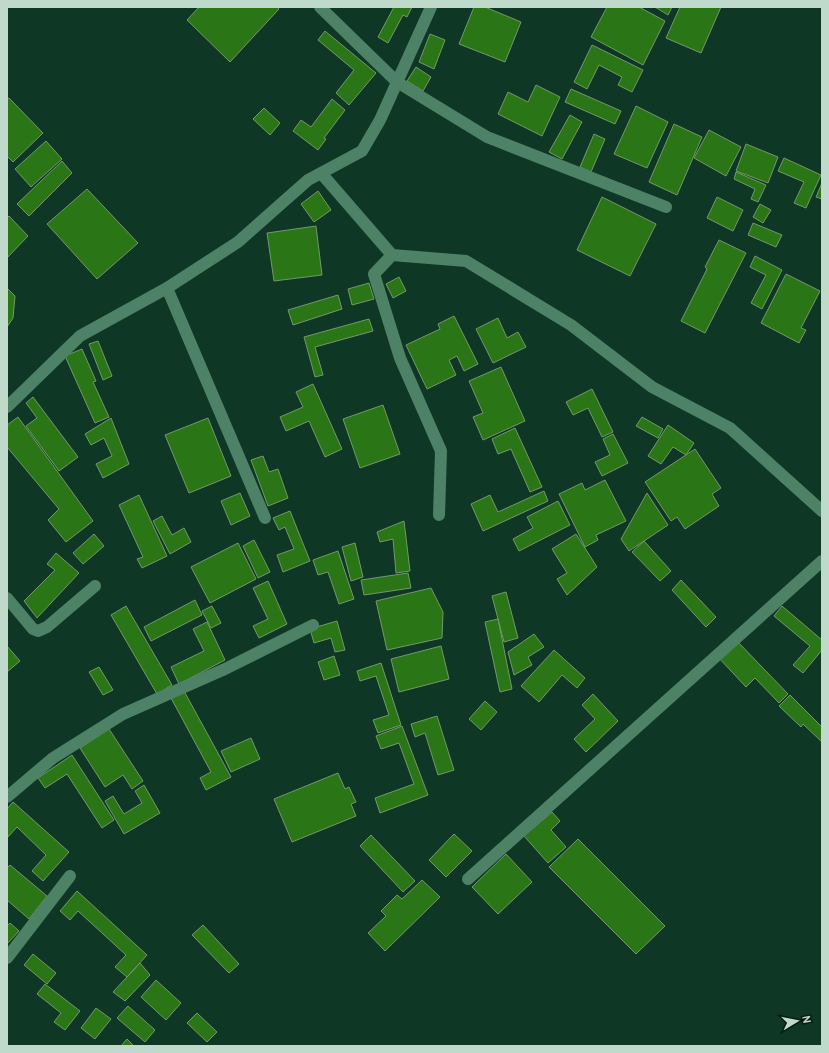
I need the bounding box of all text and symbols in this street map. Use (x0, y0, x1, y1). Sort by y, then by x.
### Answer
north arrow (777, 1001, 817, 1041)
text: N (799, 1014, 814, 1024)

